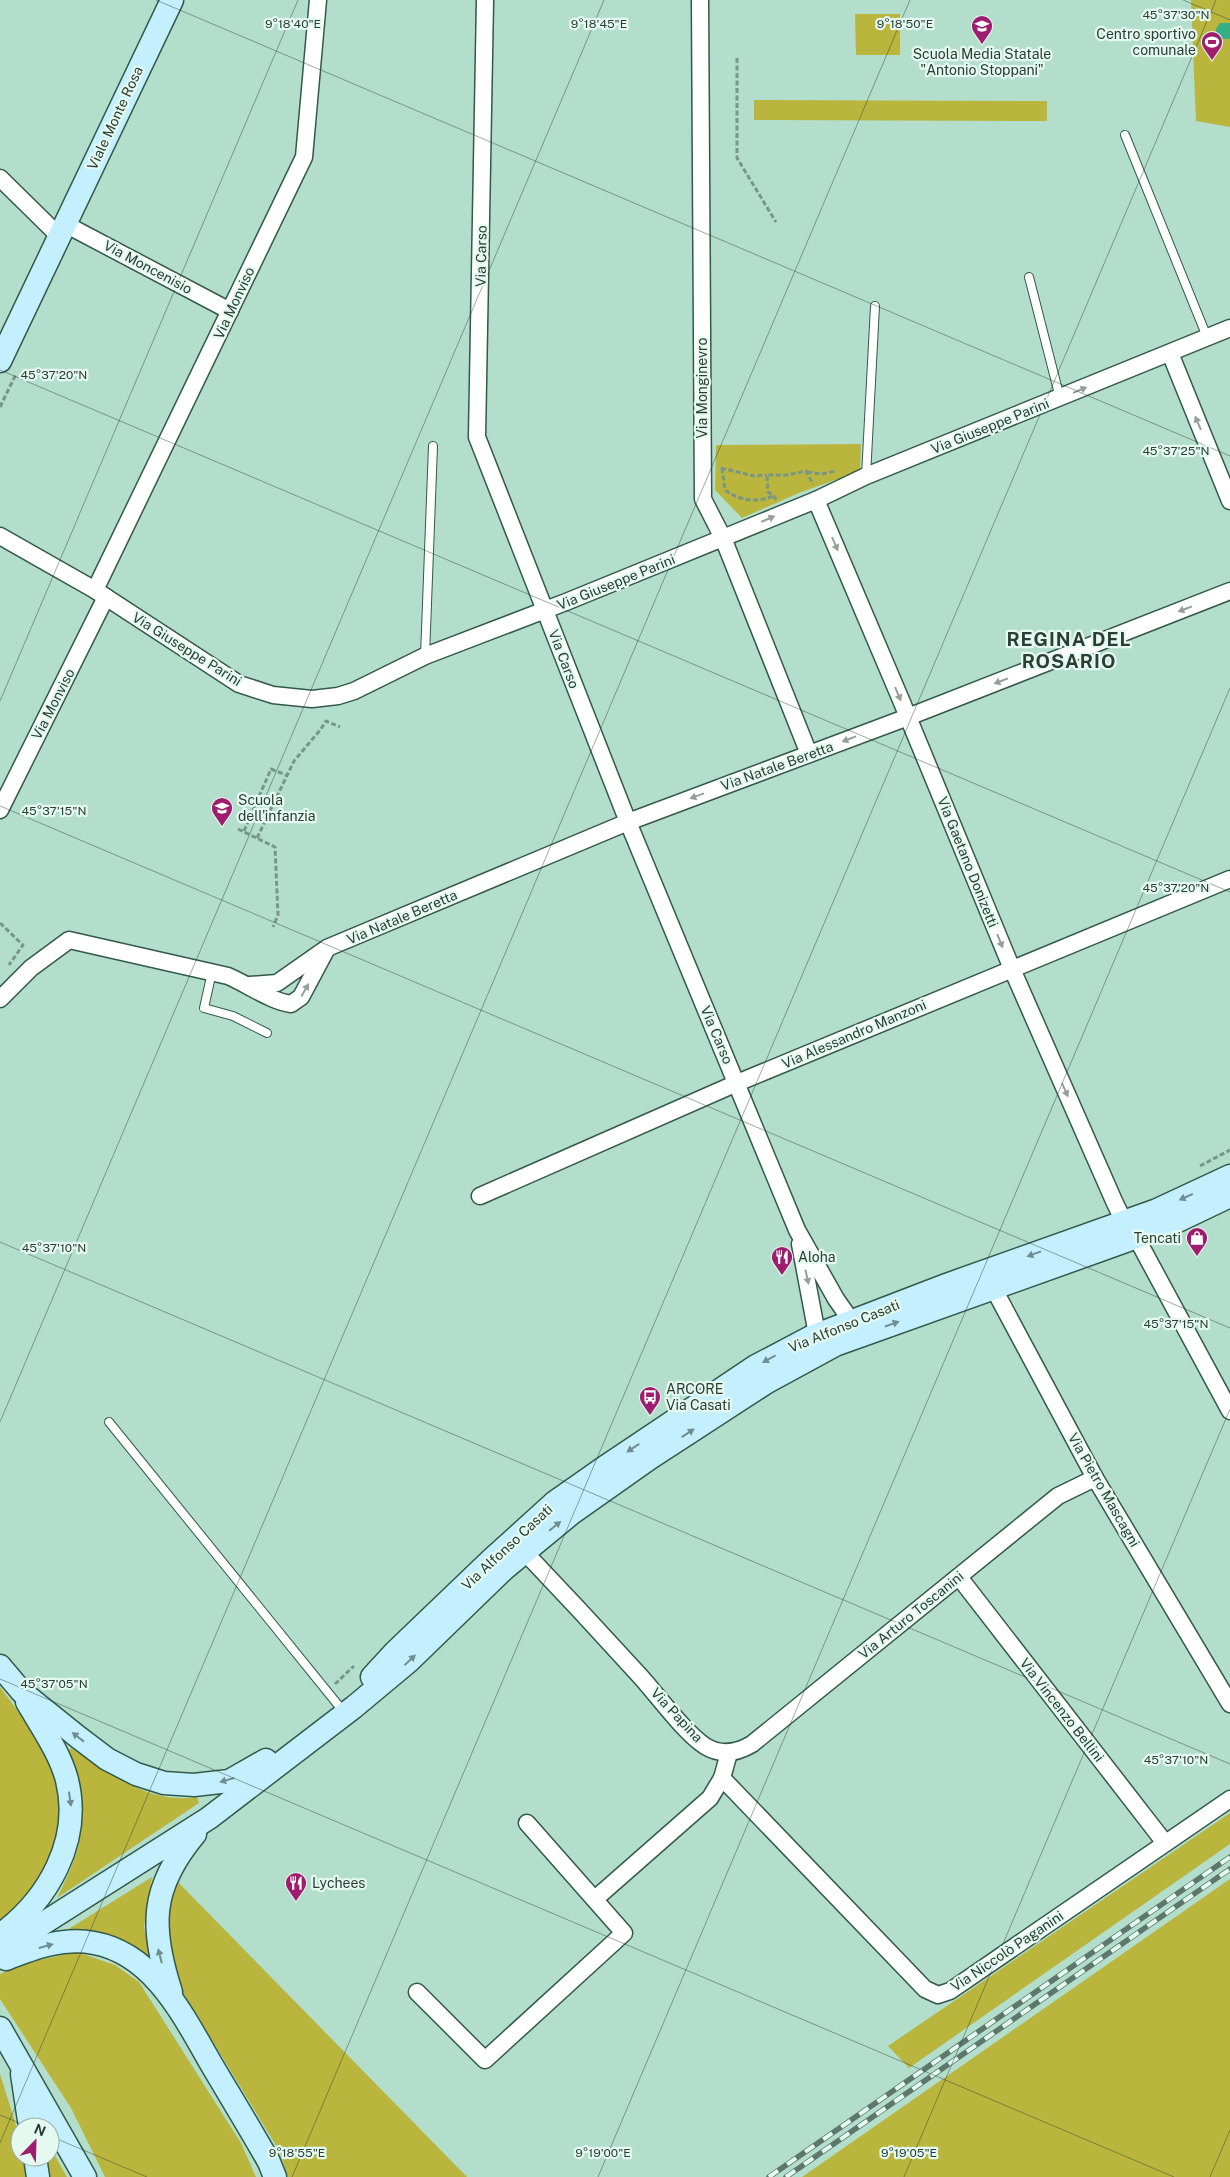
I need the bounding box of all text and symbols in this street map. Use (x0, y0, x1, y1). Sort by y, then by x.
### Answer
text: 45°37'30"N (1142, 8, 1210, 22)
school or university icon: Scuola Media Statale "Antonio Stoppani" (970, 14, 994, 45)
text: 9°18'40"E (265, 17, 321, 31)
text: 9°18'45"E (571, 17, 627, 31)
text: 9°18'50"E (877, 17, 933, 31)
place label: Centro sportivo comunale (1096, 26, 1196, 58)
sports icon: Centro sportivo comunale (1200, 30, 1224, 61)
place label: Scuola Media Statale "Antonio Stoppani" (913, 46, 1051, 78)
street label: Viale Monte Rosa (84, 64, 146, 172)
street label: Via Carso (472, 225, 490, 287)
street label: Via Moncenisio (101, 237, 195, 297)
street label: Via Monviso (210, 264, 258, 342)
street label: Via Monginevro (694, 338, 710, 438)
text: 45°37'20"N (21, 368, 87, 382)
one-way arrow (1073, 386, 1087, 394)
street label: Via Giuseppe Parini (929, 395, 1051, 457)
one-way arrow (1193, 416, 1201, 430)
text: 45°37'25"N (1142, 444, 1210, 458)
one-way arrow (761, 515, 775, 523)
one-way arrow (831, 537, 839, 552)
street label: Via Giuseppe Parini (555, 551, 677, 613)
one-way arrow (1177, 605, 1192, 613)
street label: Via Giuseppe Parini (129, 609, 245, 689)
street label: Via Carso (545, 627, 583, 691)
district label: REGINA DEL ROSARIO (1006, 628, 1132, 672)
street label: Via Monviso (28, 666, 78, 742)
one-way arrow (993, 677, 1008, 685)
one-way arrow (895, 687, 903, 701)
one-way arrow (841, 735, 856, 743)
street label: Via Natale Beretta (719, 738, 835, 794)
place label: Scuola dell'infanzia (238, 792, 316, 824)
one-way arrow (689, 792, 704, 800)
street label: Via Gaetano Donizetti (935, 794, 1001, 930)
school or university icon: Scuola dell'infanzia (210, 796, 234, 827)
text: 45°37'15"N (22, 804, 86, 818)
text: 45°37'20"N (1143, 881, 1209, 895)
street label: Via Natale Beretta (344, 886, 460, 948)
one-way arrow (997, 934, 1004, 949)
one-way arrow (301, 982, 309, 997)
street label: Via Alessandro Manzoni (780, 996, 928, 1072)
street label: Via Carso (698, 1003, 736, 1067)
one-way arrow (1061, 1083, 1069, 1097)
one-way arrow (1179, 1194, 1193, 1202)
shop icon: Tencati (1185, 1226, 1209, 1257)
place label: Tencati (1134, 1230, 1181, 1246)
text: 45°37'10"N (22, 1241, 86, 1255)
restaurant icon: Aloha (770, 1245, 794, 1276)
place label: Aloha (798, 1249, 836, 1265)
one-way arrow (1026, 1250, 1041, 1258)
one-way arrow (803, 1270, 811, 1286)
street label: Via Alfonso Casati (786, 1296, 902, 1356)
text: 45°37'15"N (1144, 1317, 1208, 1331)
one-way arrow (885, 1320, 900, 1328)
one-way arrow (762, 1355, 777, 1363)
place label: ARCORE Via Casati (666, 1381, 731, 1413)
bus stop icon: ARCORE Via Casati (638, 1385, 662, 1416)
one-way arrow (682, 1429, 695, 1438)
street label: Via Pietro Mascagni (1065, 1430, 1143, 1550)
one-way arrow (627, 1443, 640, 1453)
street label: Via Alfonso Casati (458, 1501, 556, 1593)
one-way arrow (548, 1521, 561, 1532)
street label: Via Arturo Toscanini (855, 1568, 967, 1662)
one-way arrow (403, 1654, 415, 1666)
street label: Via Vincenzo Bellini (1017, 1655, 1107, 1765)
text: 45°37'05"N (20, 1677, 88, 1691)
street label: Via Papina (648, 1685, 706, 1745)
one-way arrow (71, 1731, 84, 1742)
text: 45°37'10"N (1144, 1753, 1208, 1767)
one-way arrow (219, 1776, 234, 1784)
one-way arrow (66, 1792, 74, 1808)
restaurant icon: Lychees (284, 1871, 308, 1902)
place label: Lychees (312, 1875, 365, 1891)
street label: Via Niccolò Paganini (948, 1907, 1066, 1995)
one-way arrow (39, 1941, 54, 1949)
one-way arrow (156, 1949, 164, 1964)
north arrow (10, 2117, 60, 2167)
text: N (32, 2121, 48, 2140)
text: 9°18'55"E (269, 2146, 325, 2160)
text: 9°19'00"E (575, 2146, 631, 2160)
text: 9°19'05"E (881, 2146, 937, 2160)

